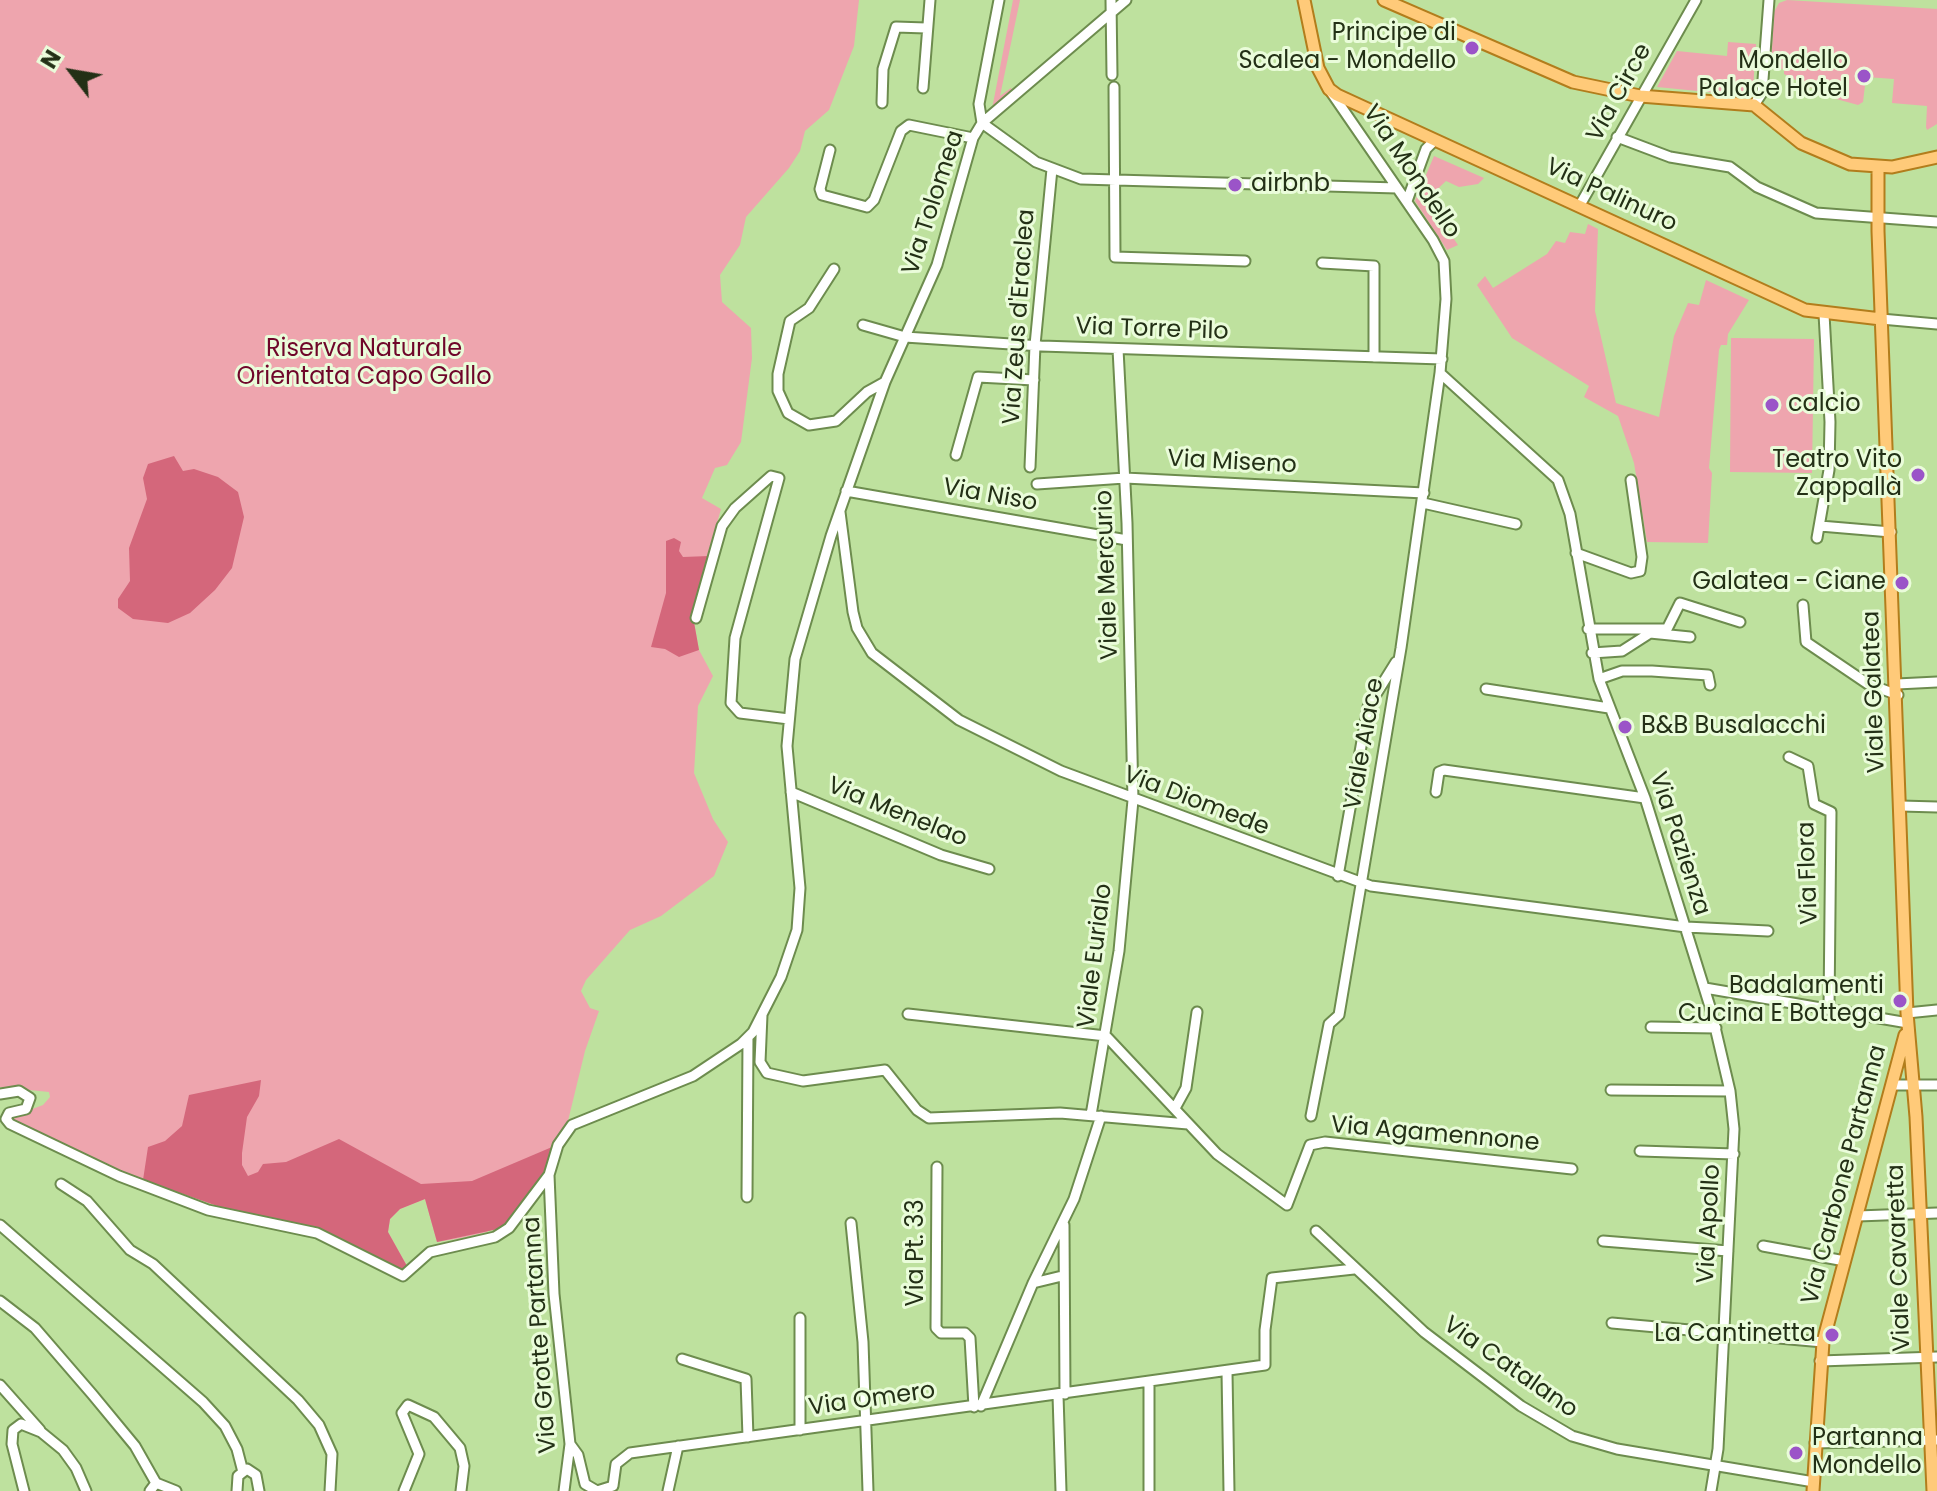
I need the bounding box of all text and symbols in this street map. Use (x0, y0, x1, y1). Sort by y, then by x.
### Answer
place label: Principe di Scalea - Mondello (1238, 20, 1456, 76)
north arrow (32, 32, 112, 112)
marker: Principe di Scalea - Mondello (1463, 39, 1481, 57)
street label: Via Circe (1581, 39, 1659, 147)
text: N (33, 44, 69, 74)
place label: Mondello Palace Hotel (1698, 48, 1848, 104)
marker: Mondello Palace Hotel (1855, 67, 1873, 85)
street label: Via Mondello (1356, 100, 1466, 244)
street label: Via Tolomea (897, 127, 971, 279)
street label: Via Palinuro (1541, 153, 1681, 239)
place label: airbnb (1251, 171, 1330, 199)
marker: airbnb (1226, 176, 1244, 194)
street label: Via Zeus d'Eraclea (998, 208, 1042, 426)
street label: Via Torre Pilo (1075, 313, 1229, 347)
park label: Riserva Naturale Orientata Capo Gallo (236, 336, 492, 392)
place label: calcio (1788, 391, 1861, 419)
marker: calcio (1763, 396, 1781, 414)
street label: Via Miseno (1167, 445, 1297, 481)
place label: Teatro Vito Zappallà (1772, 447, 1902, 503)
marker: Teatro Vito Zappallà (1909, 466, 1927, 484)
street label: Via Niso (941, 474, 1039, 518)
street label: Viale Mercurio (1091, 489, 1125, 661)
place label: Galatea - Ciane (1692, 569, 1886, 597)
marker: Galatea - Ciane (1893, 574, 1911, 592)
street label: Viale Galatea (1858, 610, 1892, 774)
street label: Viale Aiace (1339, 676, 1391, 812)
place label: B&B Busalacchi (1641, 713, 1826, 741)
marker: B&B Busalacchi (1616, 718, 1634, 736)
street label: Via Diomede (1119, 761, 1273, 843)
street label: Via Pazienza (1642, 769, 1716, 919)
street label: Via Menelao (823, 772, 971, 854)
street label: Via Flora (1793, 821, 1825, 925)
street label: Viale Eurialo (1073, 882, 1119, 1030)
place label: Badalamenti Cucina E Bottega (1678, 973, 1884, 1029)
marker: Badalamenti Cucina E Bottega (1891, 992, 1909, 1010)
street label: Via Carbone Partanna (1796, 1042, 1894, 1308)
street label: Via Agamennone (1329, 1112, 1541, 1158)
street label: Via Apollo (1692, 1163, 1728, 1285)
street label: Viale Cavaretta (1882, 1164, 1918, 1352)
street label: Via Pt. 33 (903, 1199, 931, 1307)
street label: Via Grotte Partanna (518, 1216, 564, 1454)
street label: Via Catalano (1437, 1311, 1583, 1425)
place label: La Cantinetta (1654, 1321, 1816, 1349)
marker: La Cantinetta (1823, 1326, 1841, 1344)
street label: Via Omero (807, 1377, 937, 1423)
place label: Partanna Mondello (1812, 1425, 1923, 1481)
marker: Partanna Mondello (1787, 1444, 1805, 1462)

